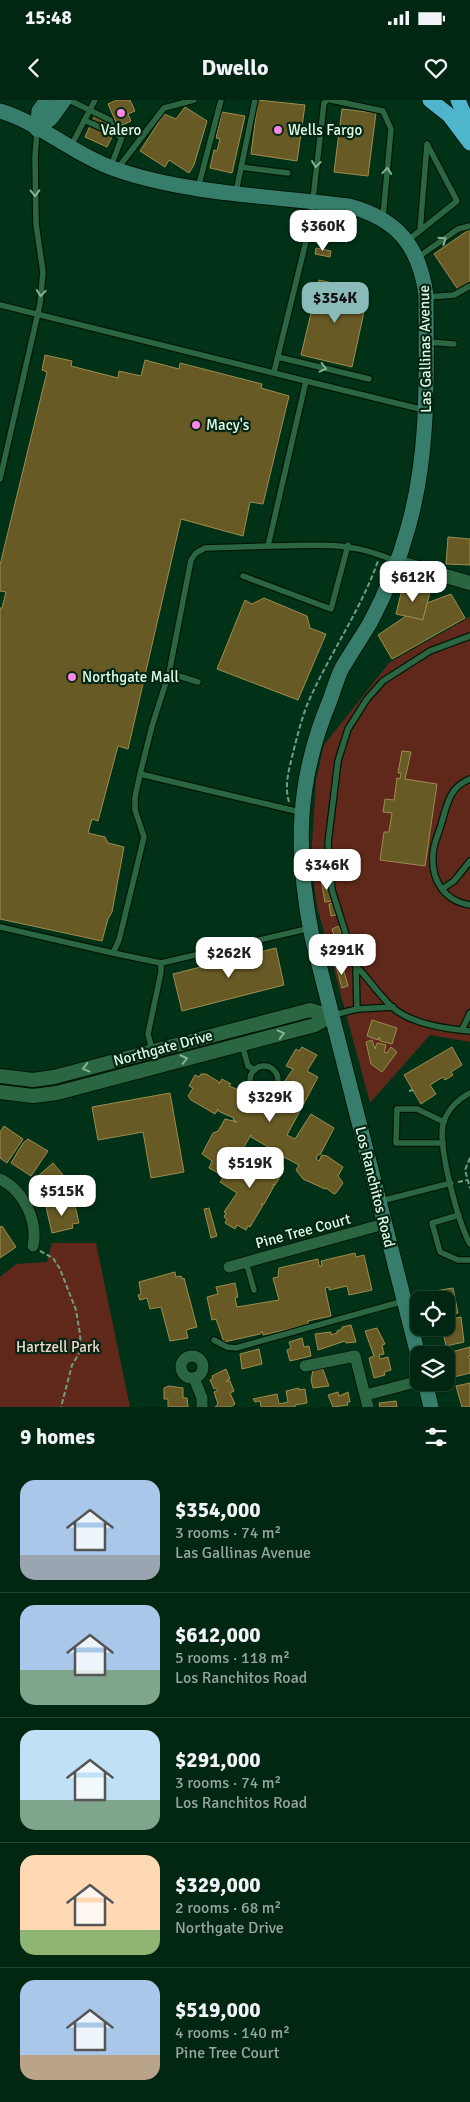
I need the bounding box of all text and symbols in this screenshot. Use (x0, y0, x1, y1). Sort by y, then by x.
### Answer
text: 15:48 (25, 6, 72, 30)
icon: back (20, 54, 48, 82)
text: Dwello (202, 54, 268, 81)
icon: heart (422, 54, 450, 82)
marker: Valero (115, 107, 127, 119)
place label: Valero (101, 121, 141, 139)
place label: Wells Fargo (288, 121, 362, 139)
marker: Wells Fargo (272, 124, 284, 136)
one-way arrow (311, 161, 322, 169)
one-way arrow (381, 167, 392, 175)
one-way arrow (30, 190, 40, 197)
pin: $360K (288, 210, 358, 252)
text: $360K (301, 216, 345, 236)
one-way arrow (437, 237, 447, 246)
pin: $354K (300, 282, 370, 324)
street label: Las Gallinas Avenue (415, 285, 435, 413)
text: $354K (313, 288, 357, 308)
one-way arrow (36, 290, 47, 298)
one-way arrow (319, 362, 328, 373)
place label: Macy's (206, 416, 250, 434)
marker: Macy's (190, 419, 202, 431)
pin: $612K (378, 560, 448, 603)
text: $612K (391, 567, 435, 587)
place label: Northgate Mall (82, 668, 179, 686)
marker: Northgate Mall (66, 671, 78, 683)
pin: $346K (292, 848, 362, 891)
text: $346K (305, 855, 349, 875)
pin: $291K (307, 934, 377, 976)
pin: $262K (194, 936, 264, 979)
text: $291K (320, 940, 364, 960)
text: $262K (207, 943, 251, 963)
street label: Northgate Drive (111, 1026, 215, 1070)
one-way arrow (277, 1029, 286, 1040)
one-way arrow (179, 1054, 188, 1065)
one-way arrow (82, 1063, 90, 1073)
pin: $329K (235, 1080, 305, 1123)
text: $329K (248, 1087, 292, 1107)
street label: Los Ranchitos Road (351, 1125, 399, 1249)
pin: $519K (215, 1146, 285, 1189)
text: $519K (228, 1153, 272, 1173)
pin: $515K (27, 1174, 97, 1217)
text: $515K (40, 1181, 84, 1201)
street label: Pine Tree Court (253, 1210, 353, 1252)
map controls (410, 1291, 455, 1391)
button: locate (410, 1291, 455, 1336)
park label: Hartzell Park (16, 1338, 100, 1356)
button: layers (410, 1346, 455, 1391)
icon: filters (422, 1423, 450, 1451)
text: 9 homes (20, 1424, 95, 1450)
text: $354,000 (175, 1497, 261, 1523)
icon: home (60, 1500, 120, 1560)
text: 3 rooms · 74 m² (175, 1523, 281, 1543)
text: Las Gallinas Avenue (175, 1543, 311, 1563)
text: $612,000 (175, 1622, 261, 1648)
icon: home (60, 1625, 120, 1685)
text: 5 rooms · 118 m² (175, 1648, 290, 1668)
text: Los Ranchitos Road (175, 1668, 307, 1688)
text: $291,000 (175, 1747, 261, 1773)
icon: home (60, 1750, 120, 1810)
text: 3 rooms · 74 m² (175, 1773, 281, 1793)
text: Los Ranchitos Road (175, 1793, 307, 1813)
text: $329,000 (175, 1872, 261, 1898)
icon: home (60, 1875, 120, 1935)
text: 2 rooms · 68 m² (175, 1898, 281, 1918)
text: Northgate Drive (175, 1918, 284, 1938)
text: $519,000 (175, 1997, 261, 2023)
icon: home (60, 2000, 120, 2060)
text: 4 rooms · 140 m² (175, 2023, 290, 2043)
text: Pine Tree Court (175, 2043, 279, 2063)

